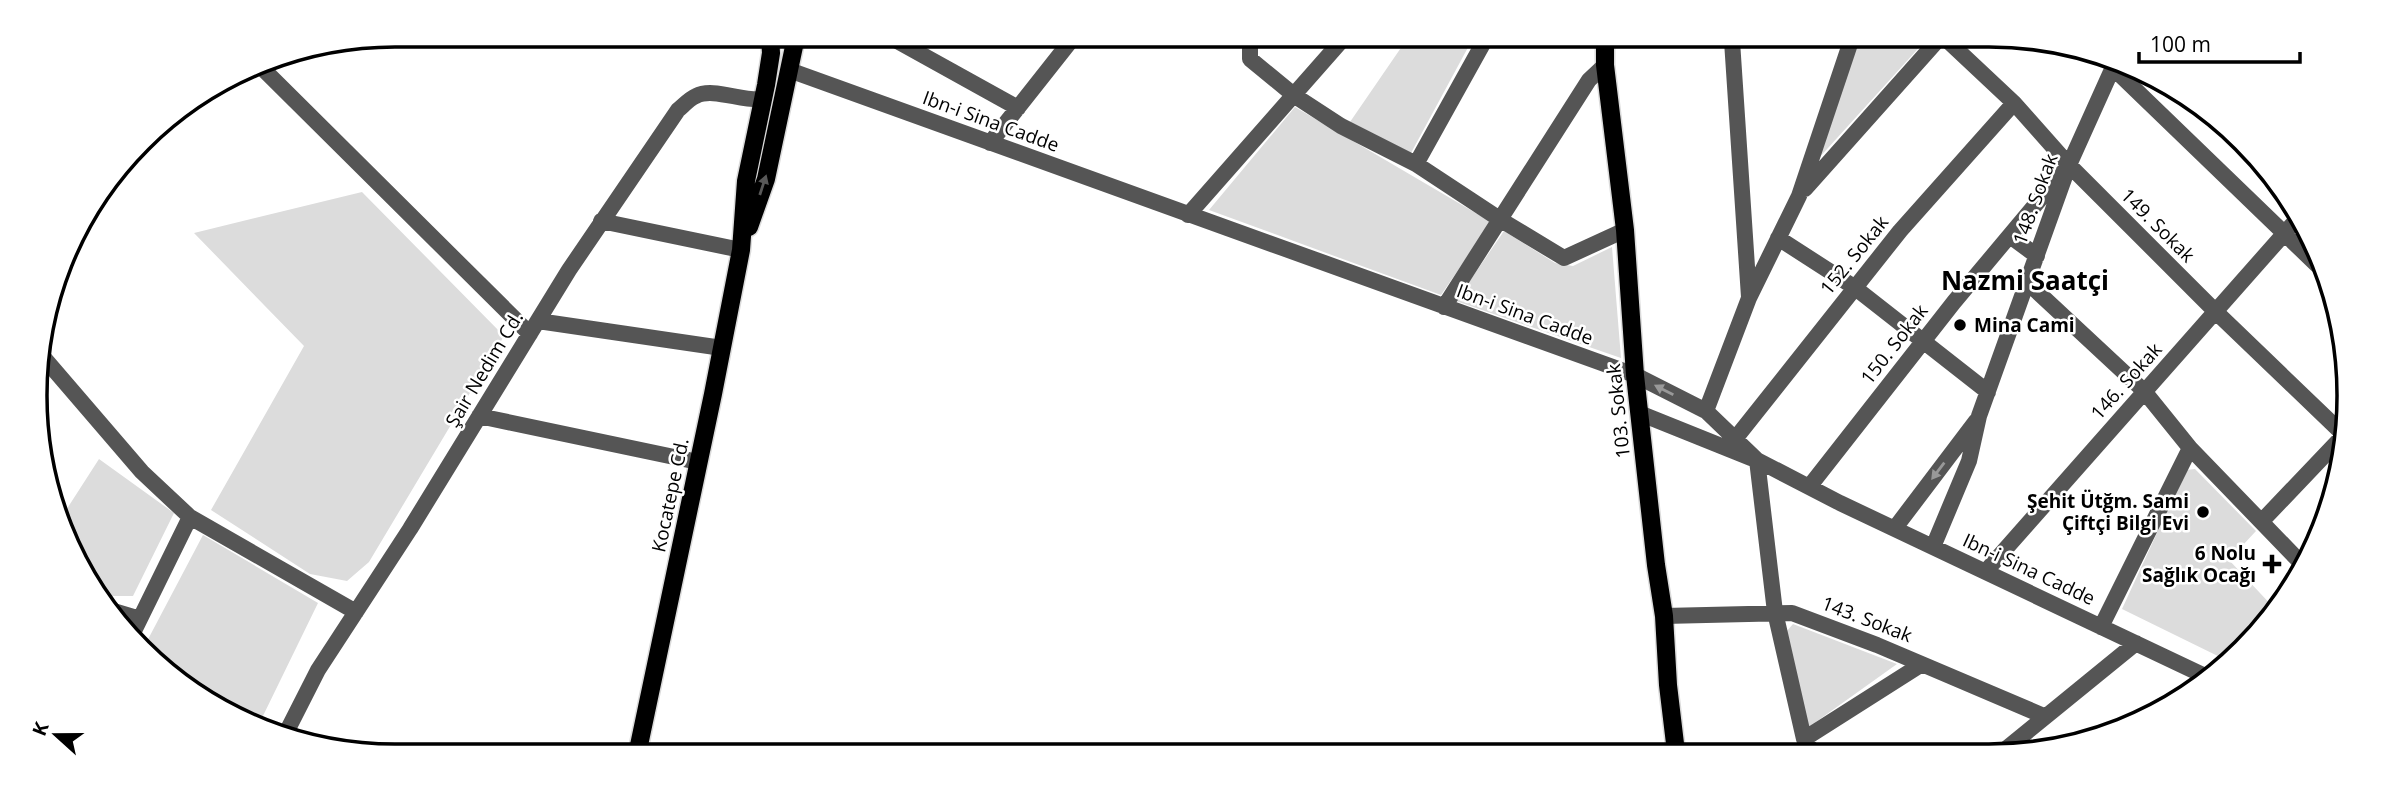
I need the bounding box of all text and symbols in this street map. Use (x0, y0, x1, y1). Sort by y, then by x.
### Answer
scale bar (2139, 21, 2300, 65)
text: 100 m (2150, 30, 2211, 58)
street label: Ibn-i Sina Cadde (919, 84, 1063, 158)
street label: 148. Sokak (2007, 150, 2063, 248)
one-way arrow (758, 174, 769, 195)
street label: 149. Sokak (2115, 182, 2201, 268)
street label: 152. Sokak (1814, 210, 1894, 300)
district label: Nazmi Saatçi (1941, 262, 2109, 298)
street label: Ibn-i Sina Cadde (1453, 277, 1597, 351)
street label: 150. Sokak (1855, 299, 1933, 389)
street label: Şair Nedim Cd. (439, 306, 529, 432)
place label: Mina Cami (1974, 312, 2075, 338)
marker: Mina Cami (1952, 317, 1968, 333)
street label: 146. Sokak (2085, 337, 2167, 425)
street label: 103. Sokak (1600, 362, 1636, 460)
one-way arrow (1655, 384, 1674, 396)
street label: Kocatepe Cd. (645, 436, 695, 554)
one-way arrow (1931, 461, 1946, 479)
place label: Şehit Ütğm. Sami Çiftçi Bilgi Evi (2027, 488, 2189, 536)
marker: Şehit Ütğm. Sami Çiftçi Bilgi Evi (2195, 504, 2211, 520)
street label: Ibn-i Sina Cadde (1959, 527, 2099, 611)
place label: 6 Nolu Sağlık Ocağı (2142, 540, 2256, 588)
marker: 6 Nolu Sağlık Ocağı (2262, 554, 2282, 574)
street label: 143. Sokak (1818, 590, 1916, 648)
north arrow (21, 700, 91, 770)
text: K (26, 718, 55, 739)

